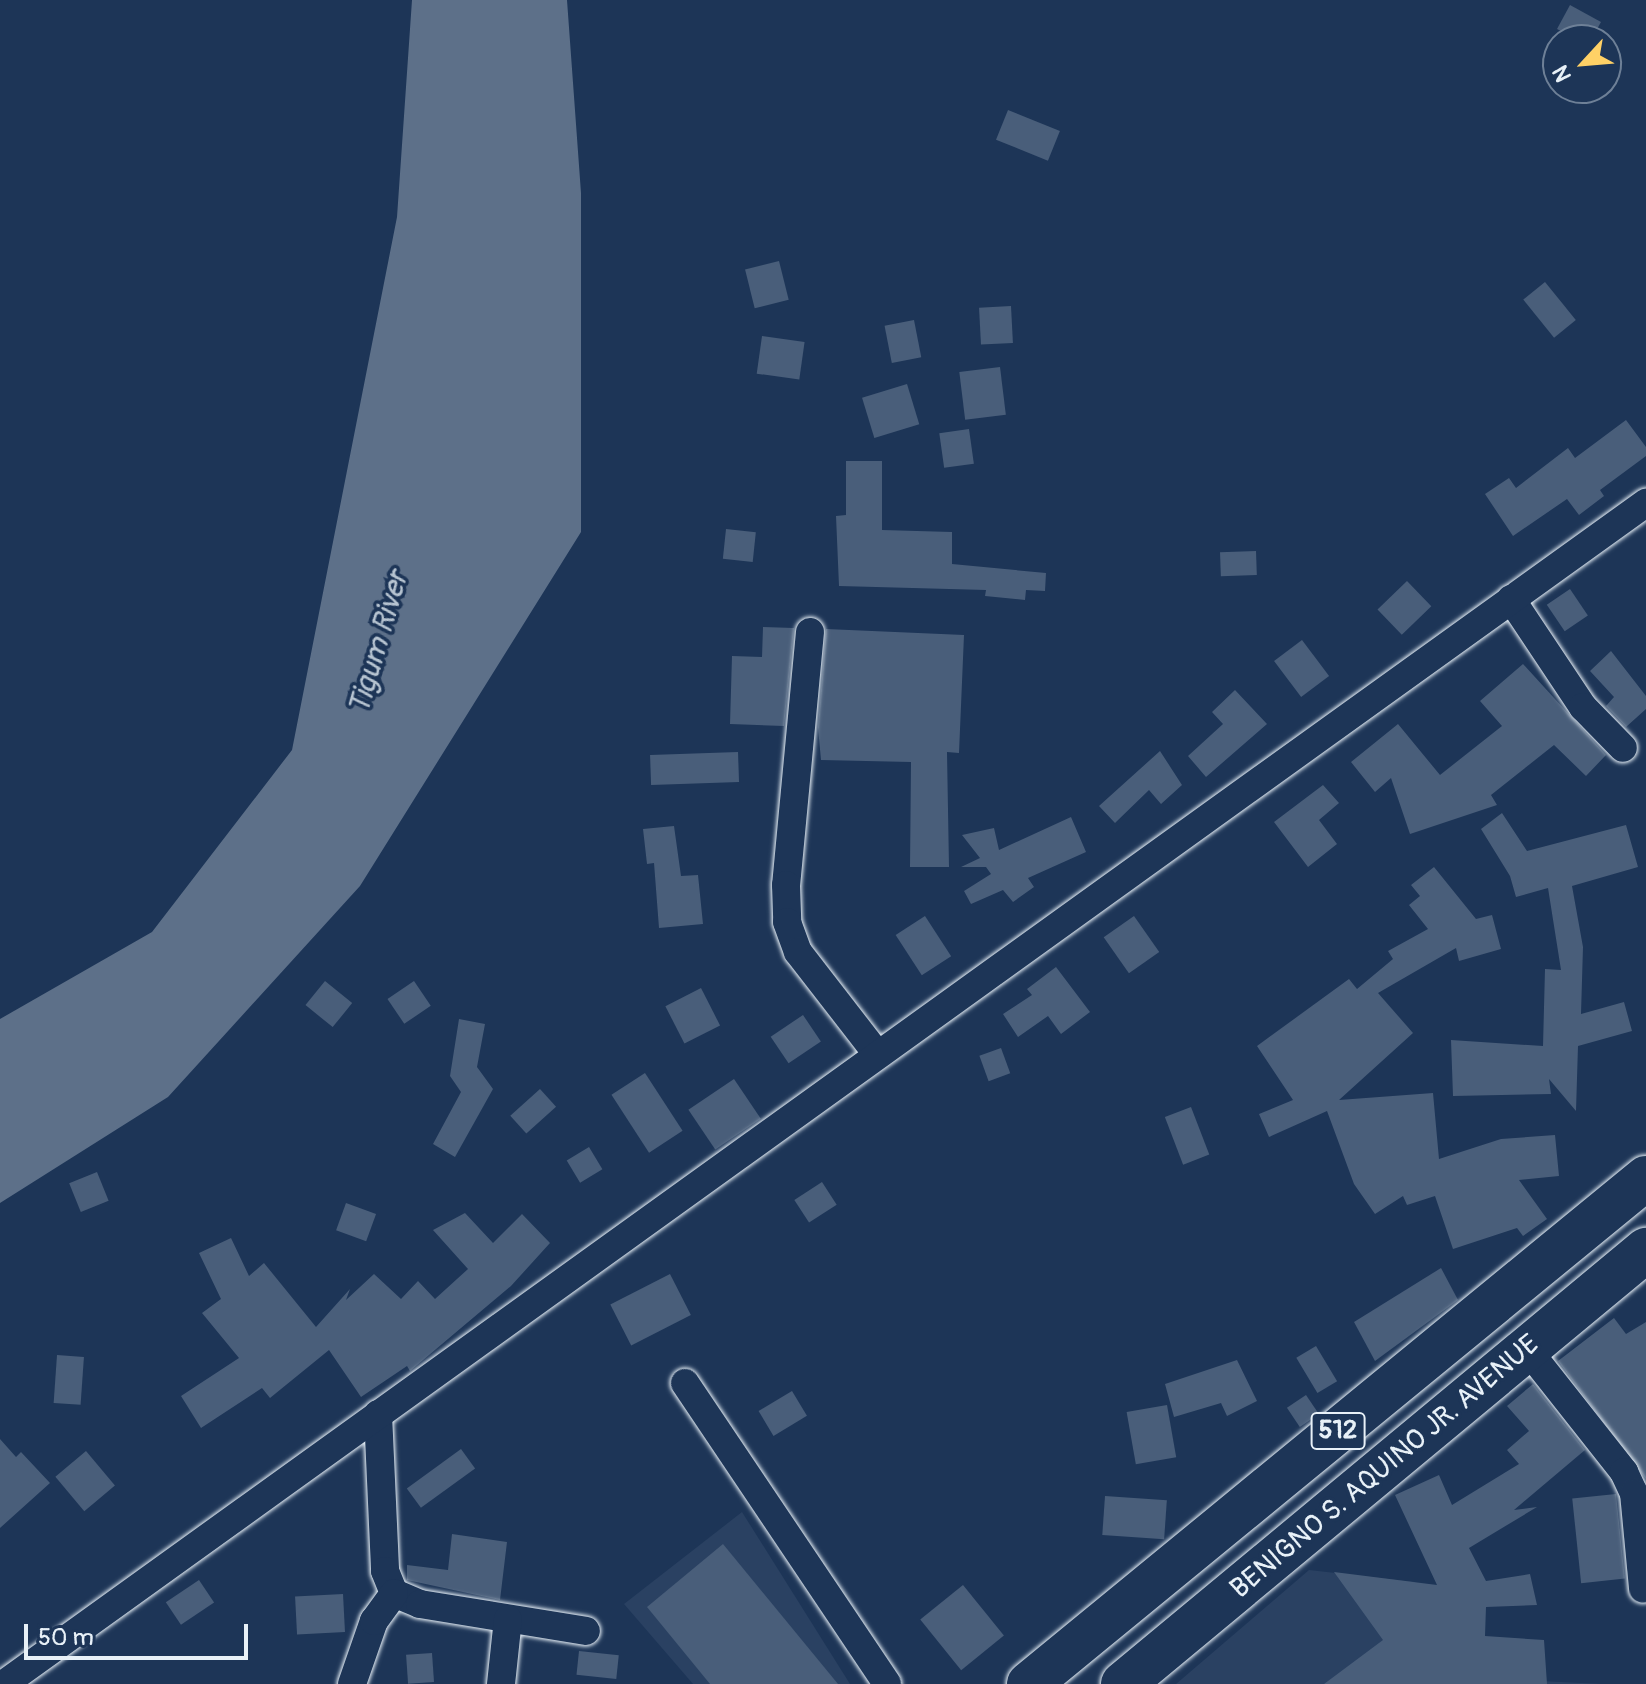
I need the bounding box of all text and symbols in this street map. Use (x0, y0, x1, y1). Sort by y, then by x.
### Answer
north arrow (1542, 24, 1622, 104)
text: N (1546, 61, 1578, 86)
water label: Tigum River (341, 567, 417, 719)
street label: BENIGNO S. AQUINO JR. AVENUE (1224, 1328, 1546, 1606)
road number: 512 (1310, 1409, 1366, 1453)
scale bar (28, 1608, 252, 1658)
text: 50 m (38, 1623, 94, 1652)

